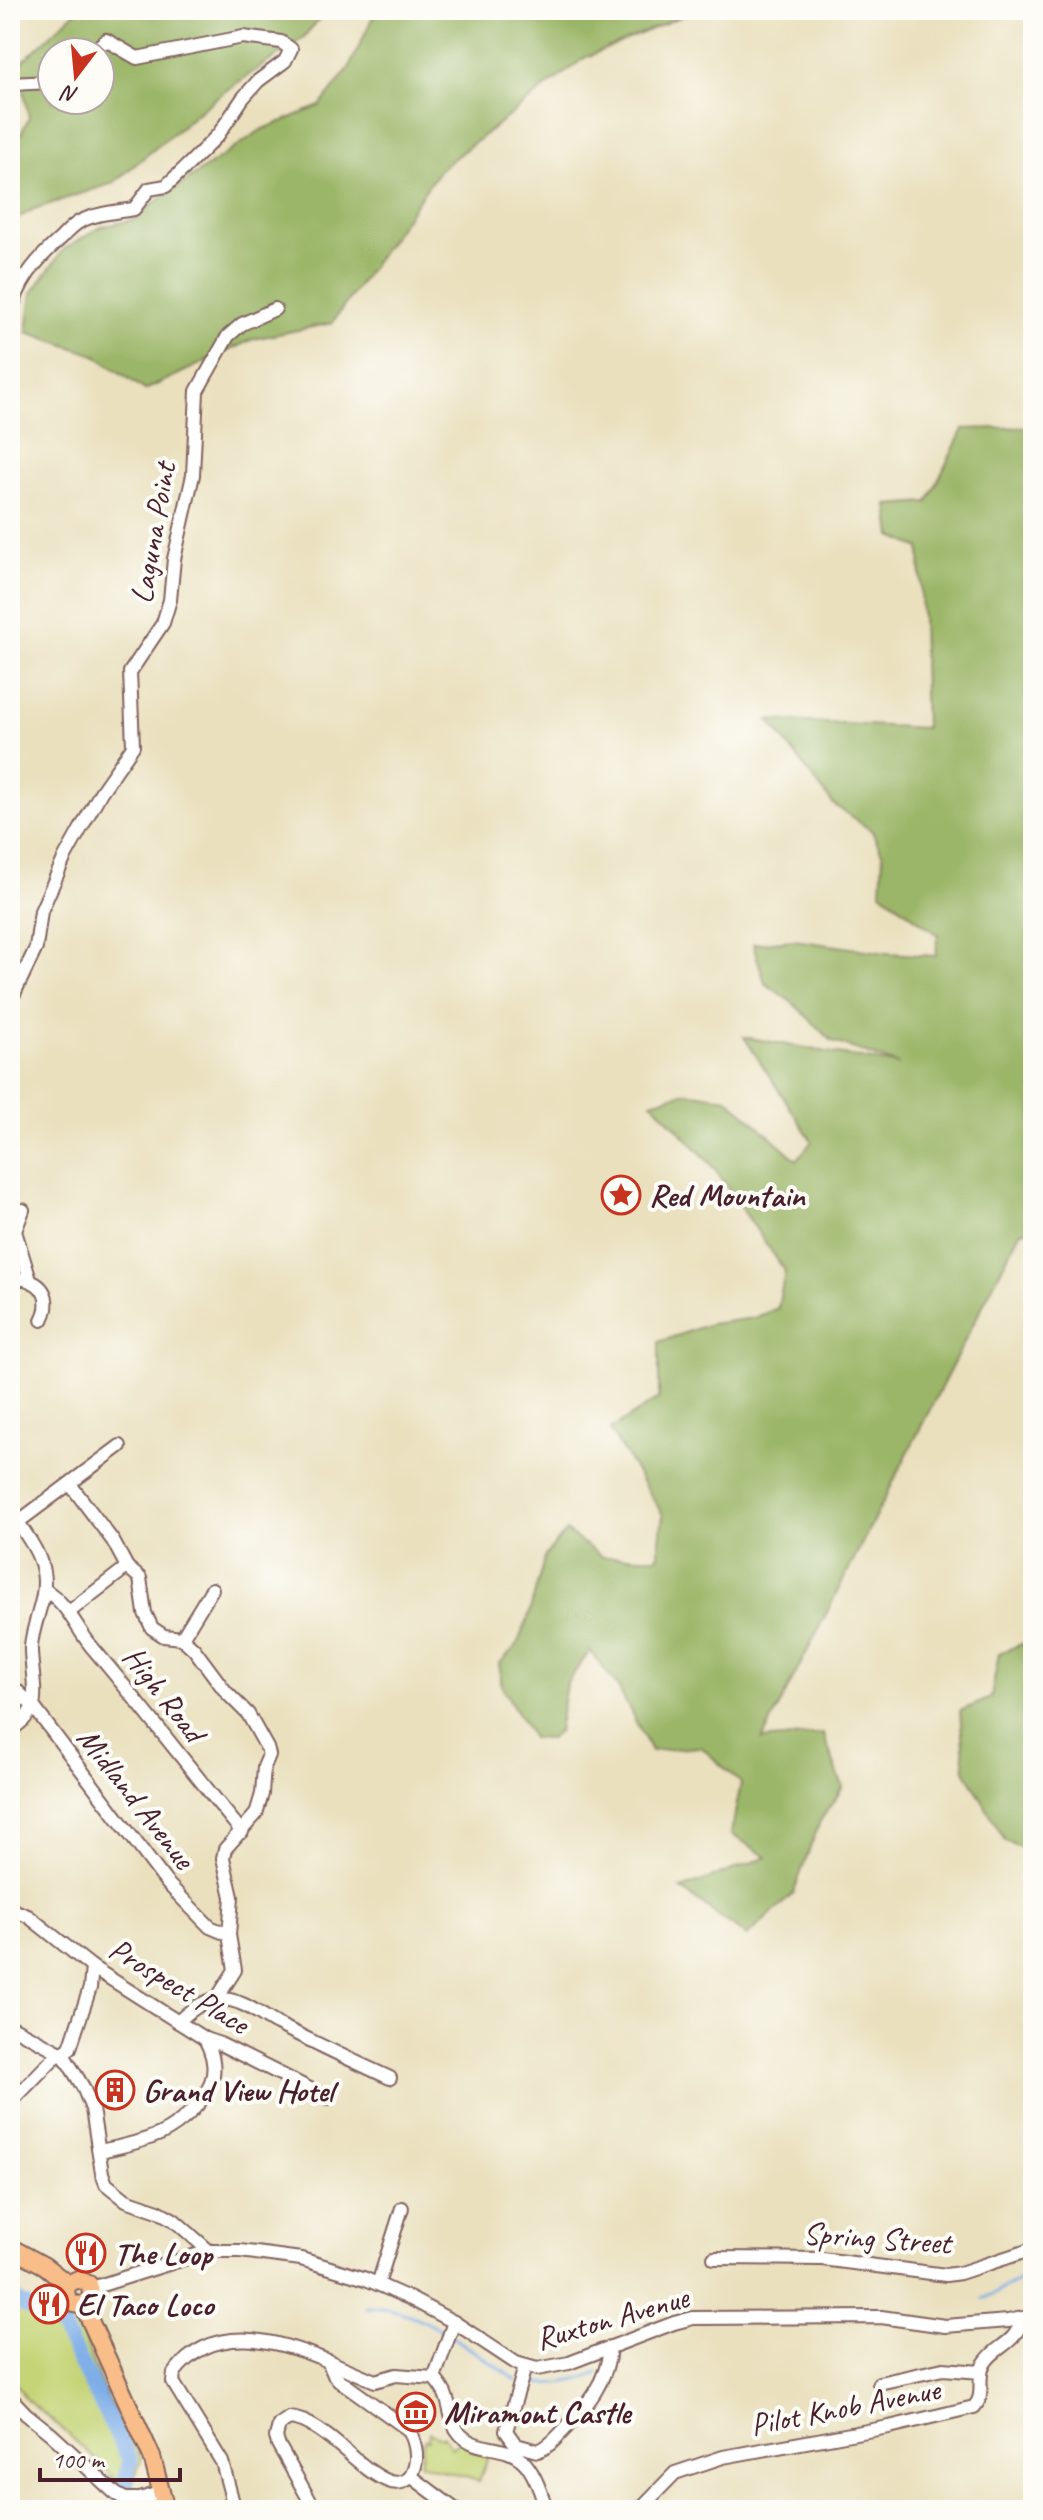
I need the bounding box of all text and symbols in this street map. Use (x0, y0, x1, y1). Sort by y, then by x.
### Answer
north arrow (36, 36, 116, 116)
text: N (57, 78, 81, 110)
street label: Laguna Point (120, 456, 186, 607)
place icon: Red Mountain (600, 1174, 642, 1216)
place label: Red Mountain (649, 1175, 806, 1216)
street label: High Road (114, 1638, 217, 1754)
street label: Midland Avenue (68, 1719, 206, 1879)
street label: Prospect Place (102, 1928, 259, 2045)
building icon: Grand View Hotel (94, 2069, 136, 2111)
place label: Grand View Hotel (143, 2070, 340, 2111)
street label: Spring Street (802, 2212, 956, 2264)
restaurant icon: The Loop (65, 2232, 107, 2274)
place label: The Loop (114, 2233, 215, 2274)
street label: Ruxton Avenue (531, 2276, 696, 2359)
restaurant icon: El Taco Loco (28, 2283, 70, 2325)
place label: El Taco Loco (77, 2284, 216, 2325)
street label: Pilot Knob Avenue (747, 2368, 946, 2445)
museum icon: Miramont Castle (395, 2391, 437, 2433)
place label: Miramont Castle (444, 2392, 633, 2433)
scale bar (40, 2432, 180, 2482)
text: 100 m (52, 2445, 106, 2475)

